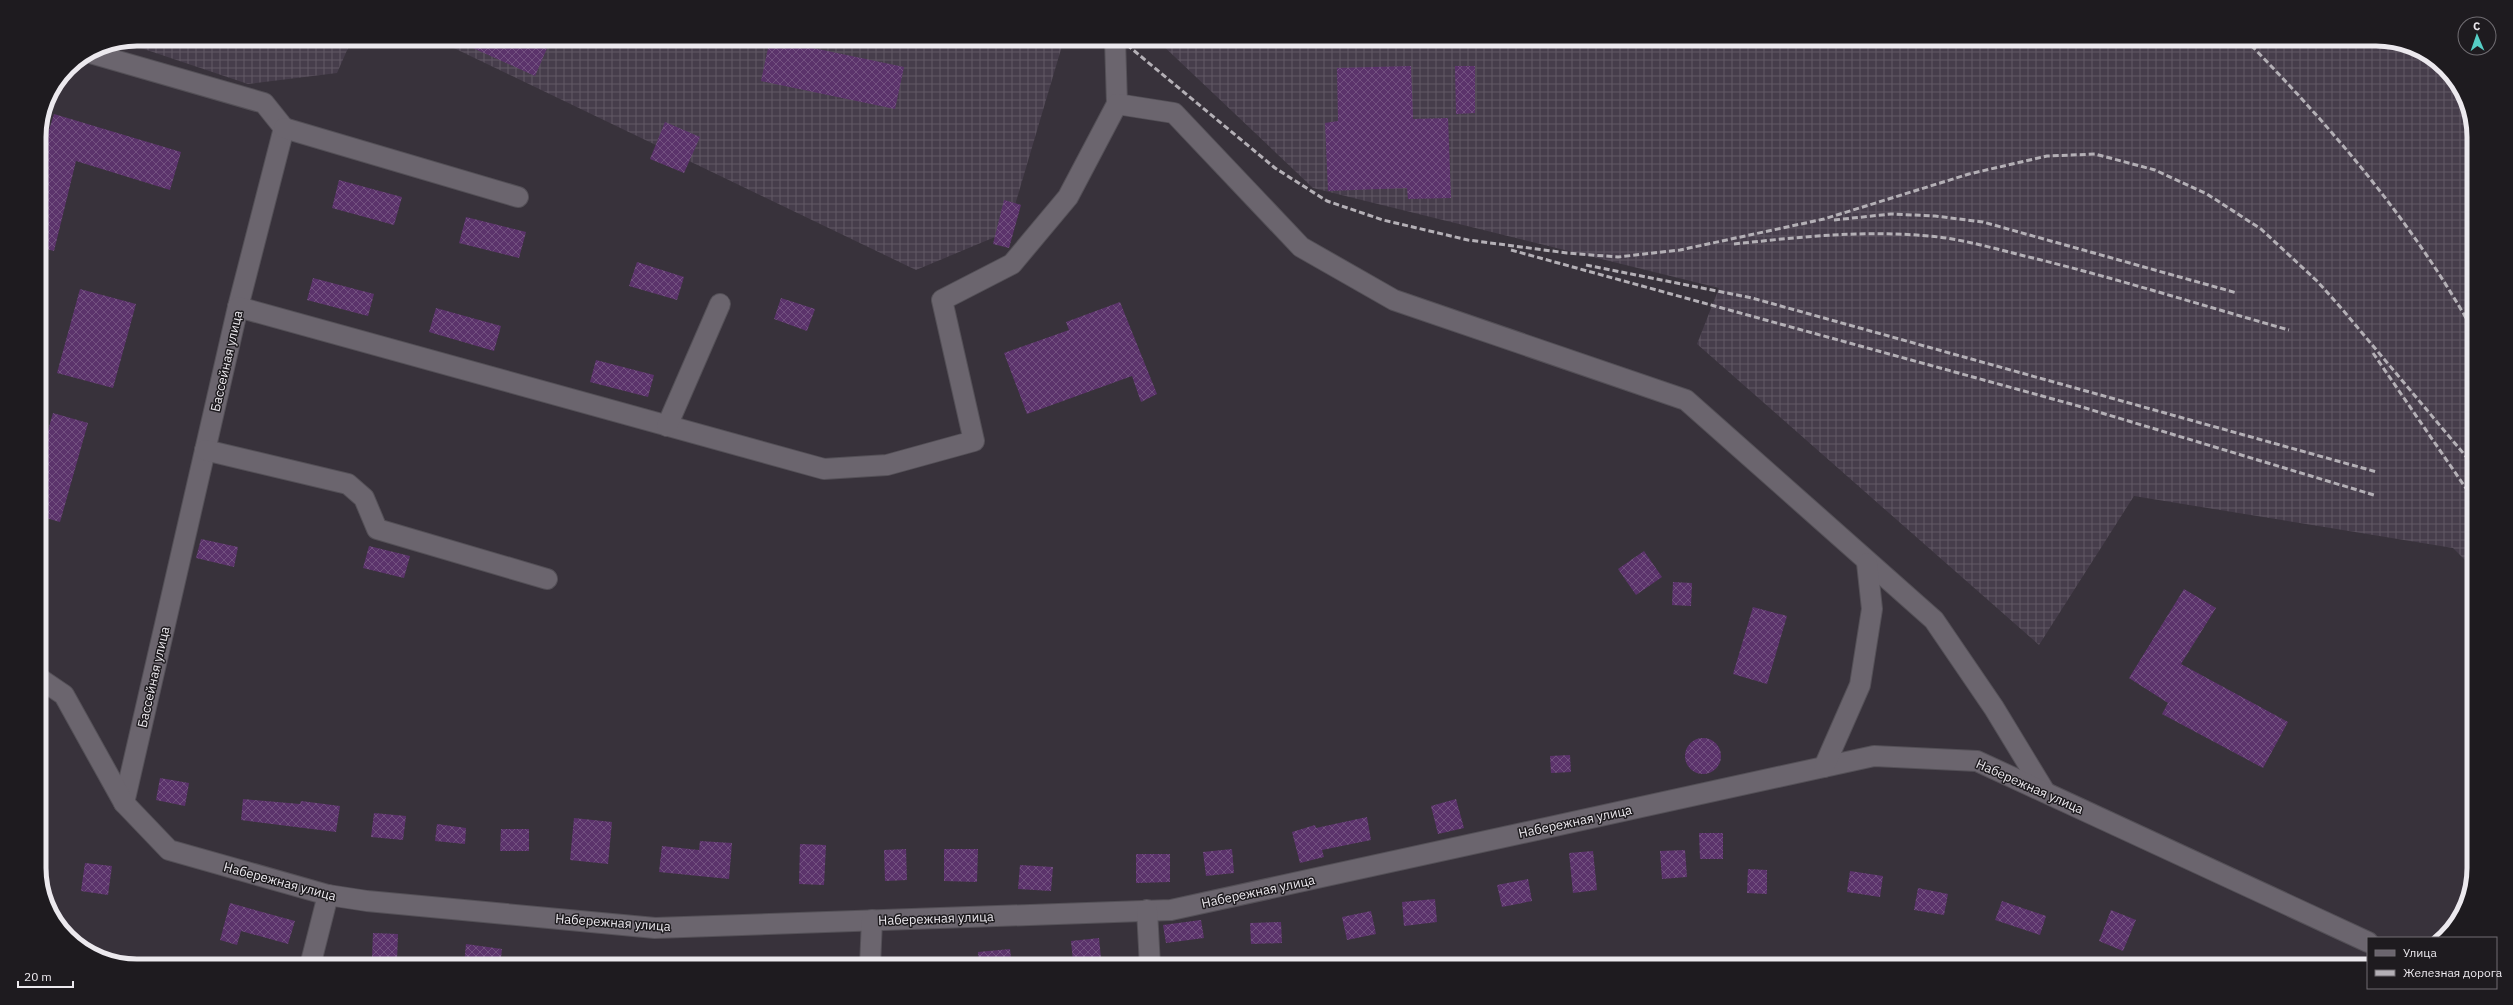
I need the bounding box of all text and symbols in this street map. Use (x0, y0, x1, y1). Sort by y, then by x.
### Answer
north arrow (2457, 16, 2497, 56)
text: С (2473, 19, 2480, 33)
street label: Бассейная улица (207, 309, 246, 413)
street label: Бассейная улица (134, 625, 173, 729)
street label: Набережная улица (1973, 755, 2086, 818)
street label: Набережная улица (1517, 801, 1634, 842)
street label: Набережная улица (222, 858, 338, 905)
street label: Набережная улица (1200, 871, 1317, 912)
street label: Набережная улица (878, 908, 994, 929)
street label: Набережная улица (555, 910, 671, 935)
legend (2367, 937, 2497, 989)
text: Улица (2403, 945, 2437, 960)
scale bar (18, 963, 73, 989)
text: Железная дорога (2403, 965, 2503, 980)
text: 20 m (24, 969, 52, 984)

